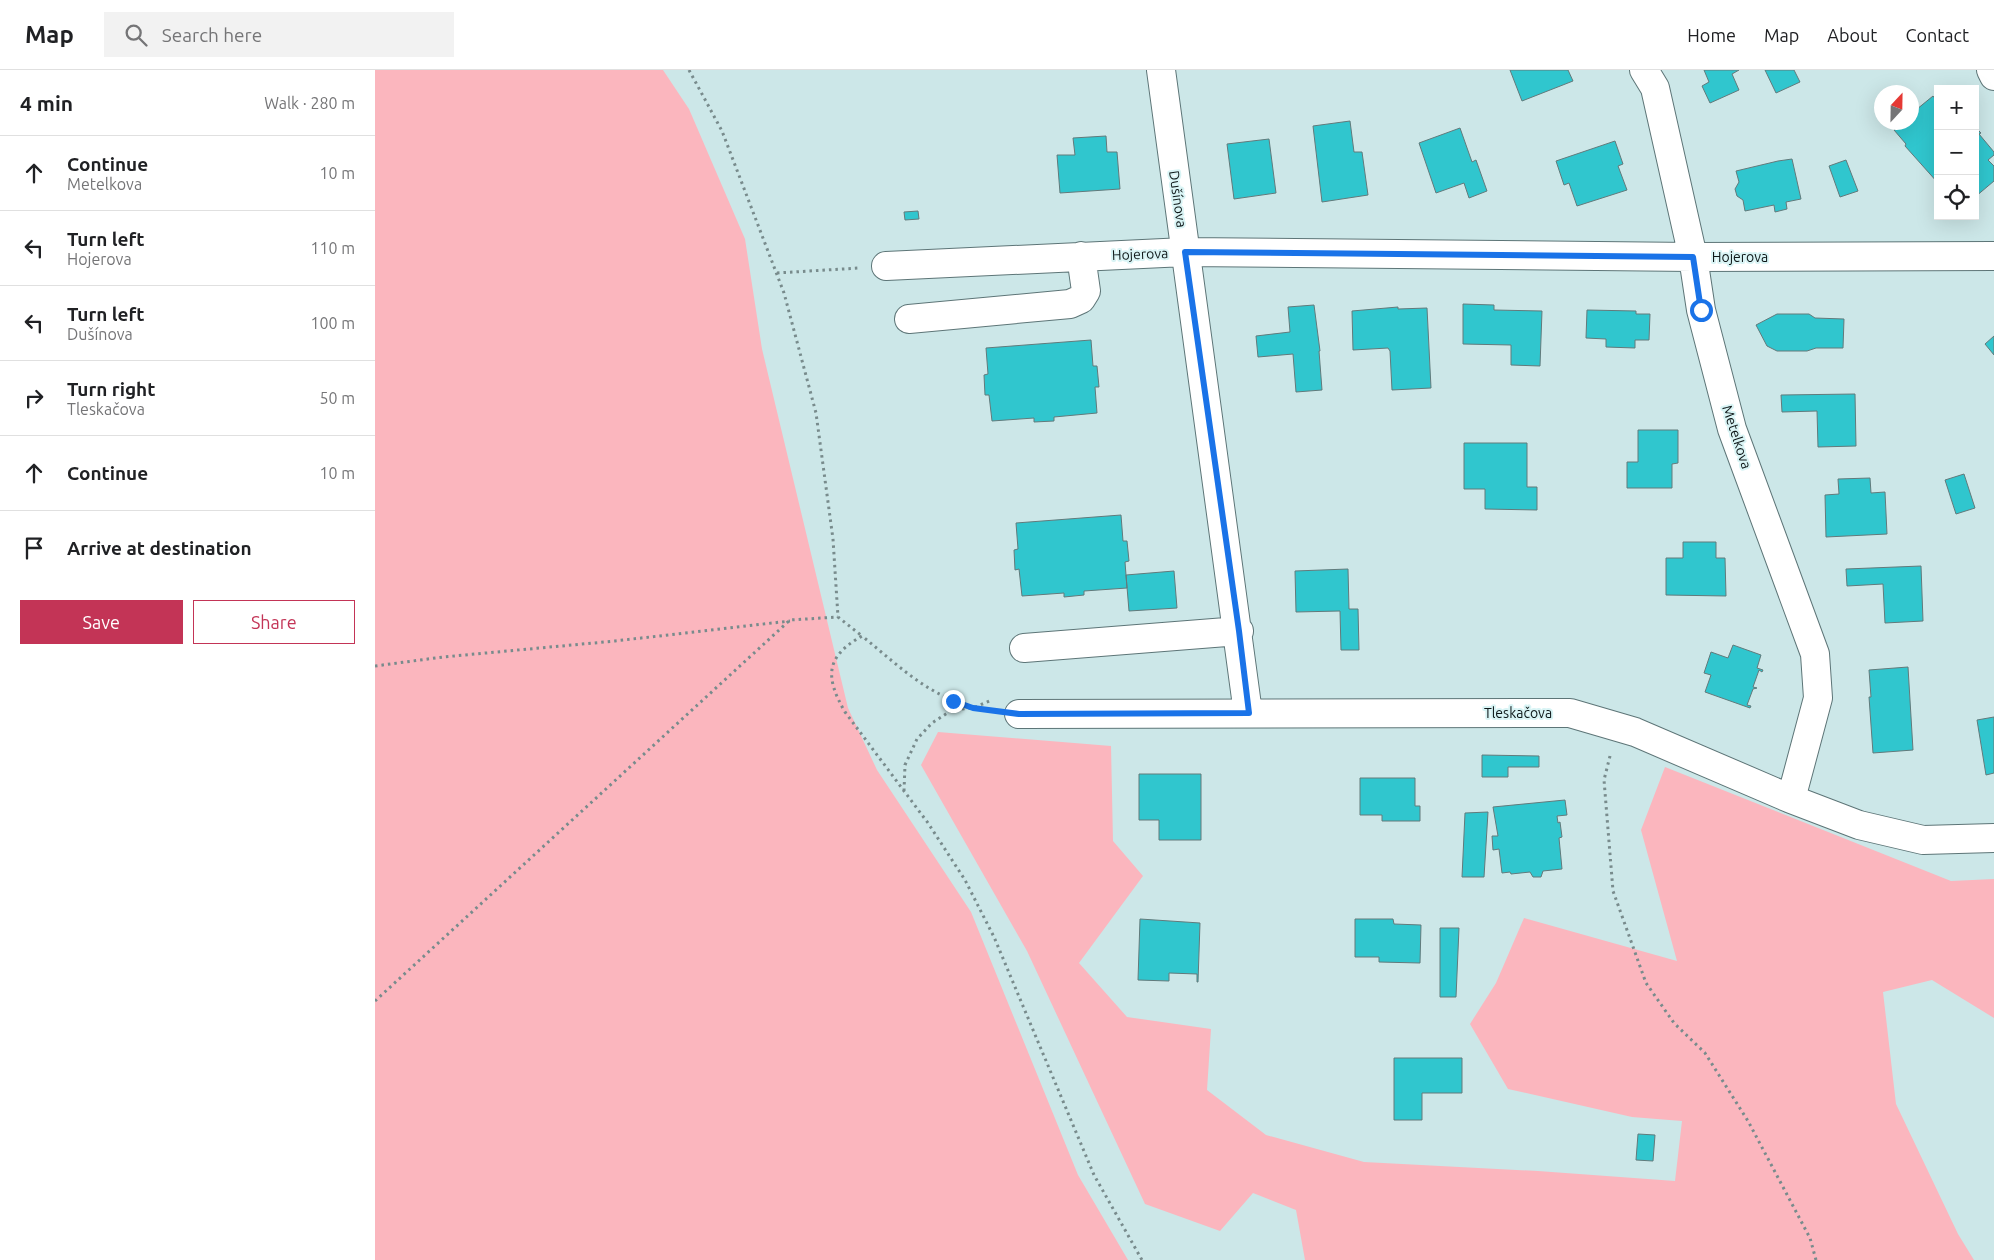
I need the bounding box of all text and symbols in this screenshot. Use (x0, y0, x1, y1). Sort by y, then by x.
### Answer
search box (104, 12, 454, 57)
text: Map (25, 21, 74, 48)
icon: search (122, 21, 150, 49)
text: Search here (162, 24, 262, 46)
text: Home (1687, 25, 1736, 45)
text: Map (1764, 25, 1799, 45)
text: About (1827, 25, 1877, 45)
text: Contact (1905, 25, 1969, 45)
north arrow (1874, 85, 1919, 130)
map controls (1934, 85, 1979, 220)
button: + (1934, 85, 1979, 130)
text: 4 min (20, 91, 73, 115)
text: Walk · 280 m (264, 94, 355, 112)
button: − (1934, 130, 1979, 175)
text: Continue (67, 153, 148, 175)
icon: ahead (20, 159, 48, 187)
text: 10 m (319, 164, 355, 182)
street label: Dušínova (1166, 169, 1190, 229)
text: Metelkova (67, 175, 142, 193)
button: locate (1934, 175, 1979, 220)
text: Turn left (67, 228, 145, 250)
icon: left (20, 234, 48, 262)
text: 110 m (310, 239, 355, 257)
street label: Hojerova (1111, 245, 1169, 263)
street label: Hojerova (1712, 249, 1768, 265)
text: Hojerova (67, 250, 132, 268)
route start (1690, 299, 1713, 322)
text: Turn left (67, 303, 145, 325)
icon: left (20, 309, 48, 337)
text: 100 m (310, 314, 355, 332)
text: Dušínova (67, 325, 133, 343)
text: Turn right (67, 378, 155, 400)
icon: right (20, 384, 48, 412)
text: 50 m (319, 389, 355, 407)
text: Tleskačova (67, 400, 145, 418)
street label: Metelkova (1719, 403, 1755, 471)
icon: ahead (20, 459, 48, 487)
text: Continue (67, 462, 148, 484)
text: 10 m (319, 464, 355, 482)
icon: arrive (20, 534, 48, 562)
text: Arrive at destination (67, 537, 252, 559)
button: Save (20, 600, 183, 644)
button: Share (193, 600, 355, 644)
route end (942, 690, 965, 713)
street label: Tleskačova (1484, 705, 1552, 721)

